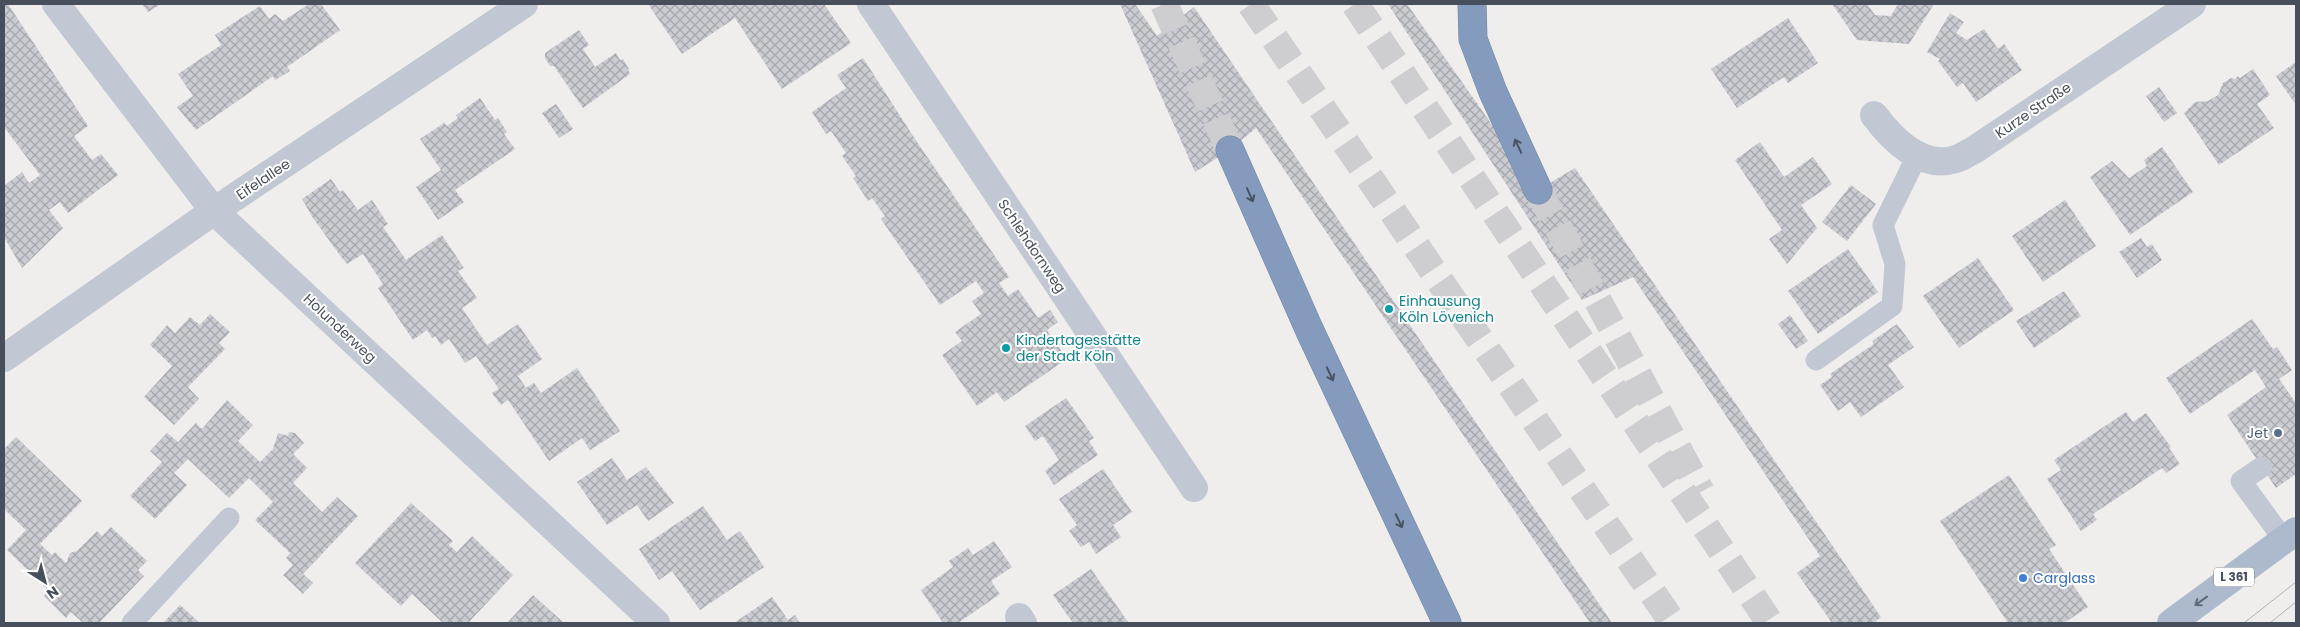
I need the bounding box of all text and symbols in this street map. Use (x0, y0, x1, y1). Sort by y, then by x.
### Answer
street label: Kurze Straße (1991, 77, 2075, 143)
one-way arrow (1512, 139, 1522, 154)
street label: Eifelallee (232, 153, 294, 204)
one-way arrow (1245, 187, 1255, 202)
street label: Schlehdornweg (993, 195, 1071, 297)
street label: Holunderweg (299, 289, 381, 367)
place label: Einhausung Köln Lövenich (1399, 291, 1494, 327)
marker: Einhausung Köln Lövenich (1383, 303, 1395, 315)
place label: Kindertagesstätte der Stadt Köln (1016, 330, 1141, 366)
marker: Kindertagesstätte der Stadt Köln (1000, 342, 1012, 354)
one-way arrow (1326, 366, 1335, 381)
place label: Jet (2247, 423, 2268, 443)
marker: Jet (2272, 427, 2284, 439)
one-way arrow (1395, 513, 1404, 528)
north arrow (20, 557, 70, 607)
place label: Carglass (2033, 568, 2095, 588)
road number: L 361 (2214, 568, 2254, 586)
marker: Carglass (2017, 572, 2029, 584)
text: N (43, 581, 63, 604)
one-way arrow (2195, 596, 2208, 607)

